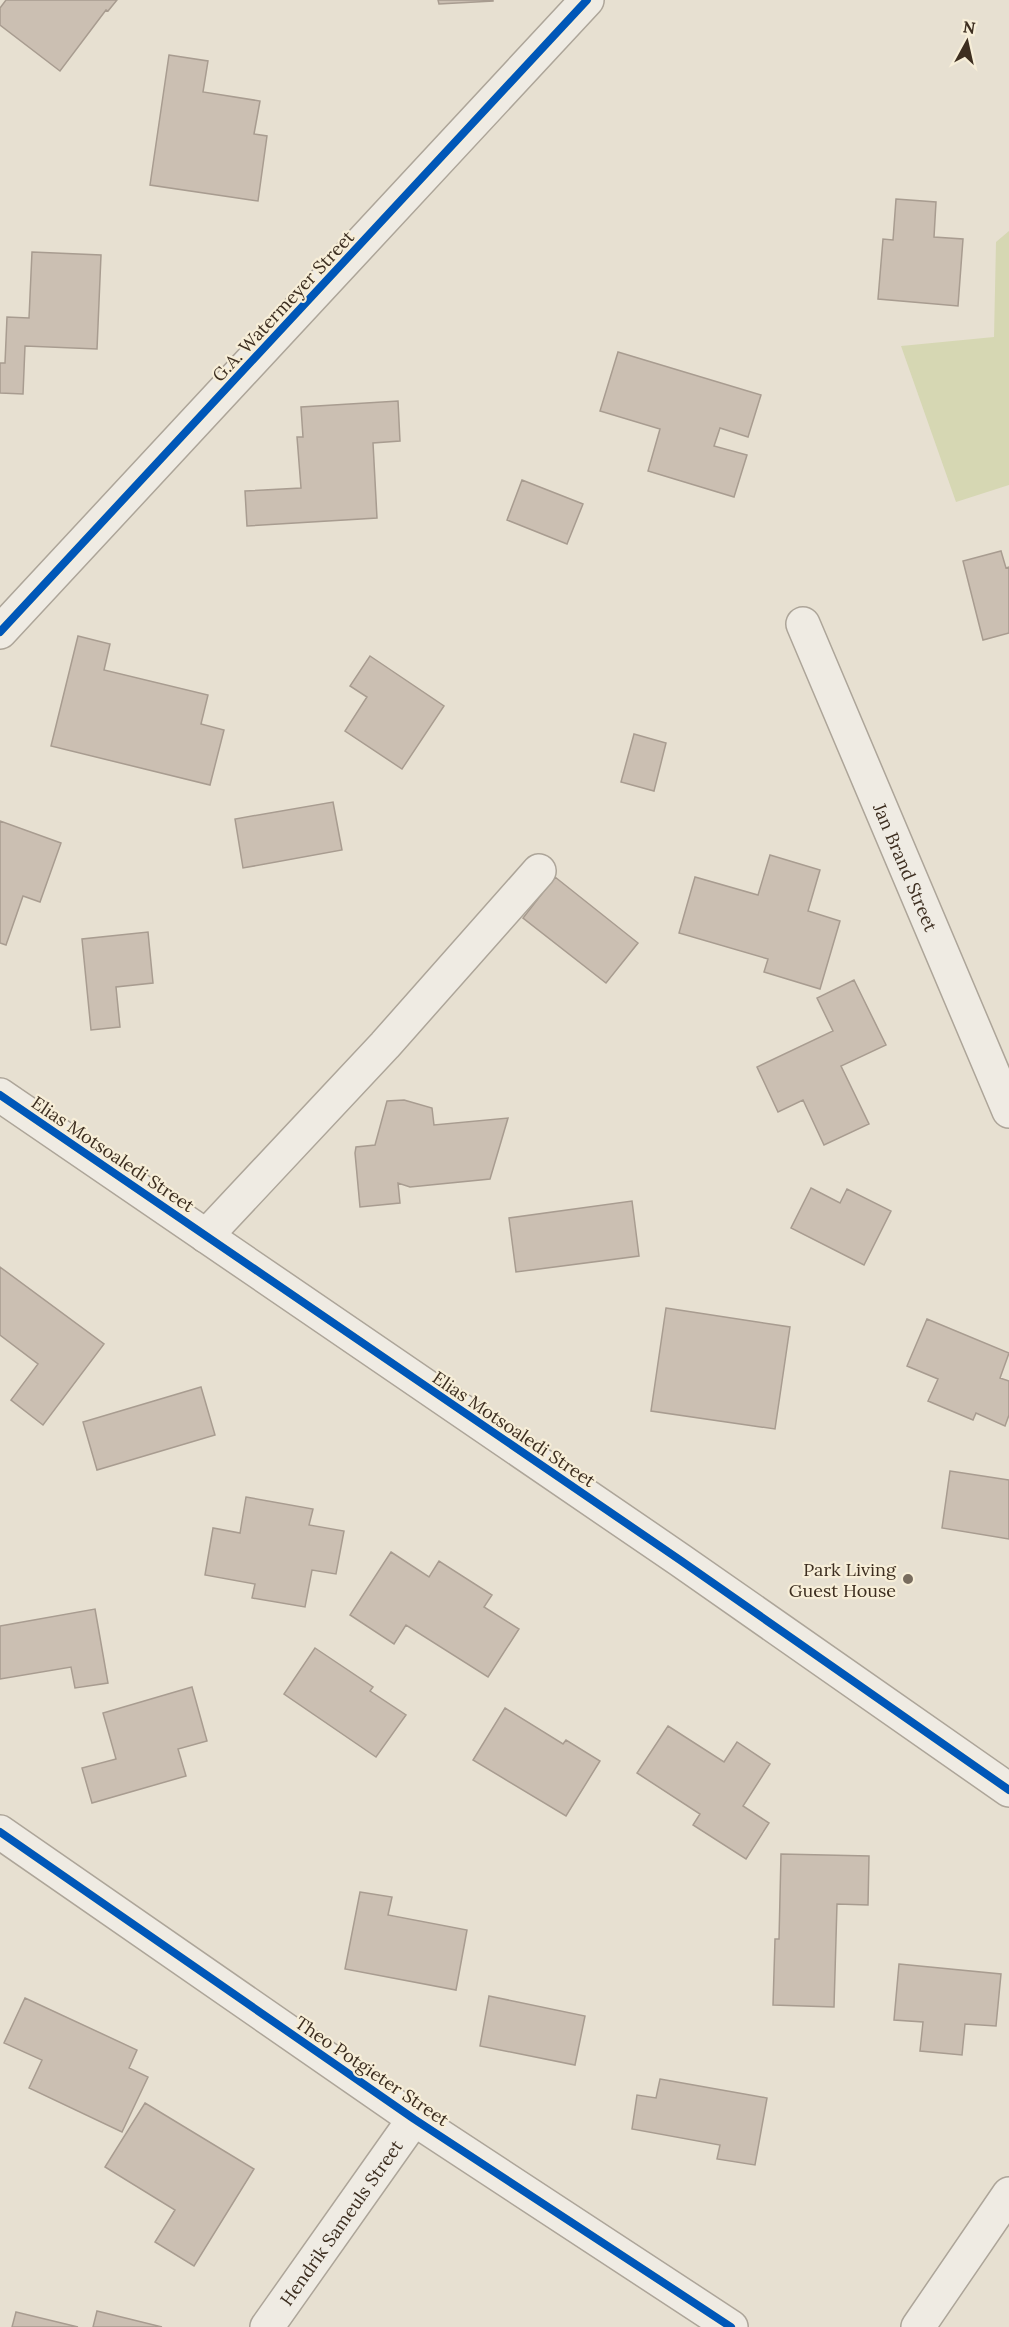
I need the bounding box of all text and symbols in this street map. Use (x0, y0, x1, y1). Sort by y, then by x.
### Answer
north arrow (937, 12, 997, 72)
text: N (962, 16, 977, 38)
street label: G.A. Watermeyer Street (207, 226, 359, 386)
street label: Jan Brand Street (868, 799, 943, 935)
street label: Elias Motsoaledi Street (27, 1091, 199, 1217)
street label: Elias Motsoaledi Street (428, 1366, 600, 1492)
place label: Park Living Guest House (789, 1558, 897, 1602)
marker: Park Living Guest House (901, 1572, 915, 1586)
street label: Theo Potgieter Street (291, 2011, 453, 2131)
street label: Hendrik Sameuls Street (274, 2135, 407, 2310)

